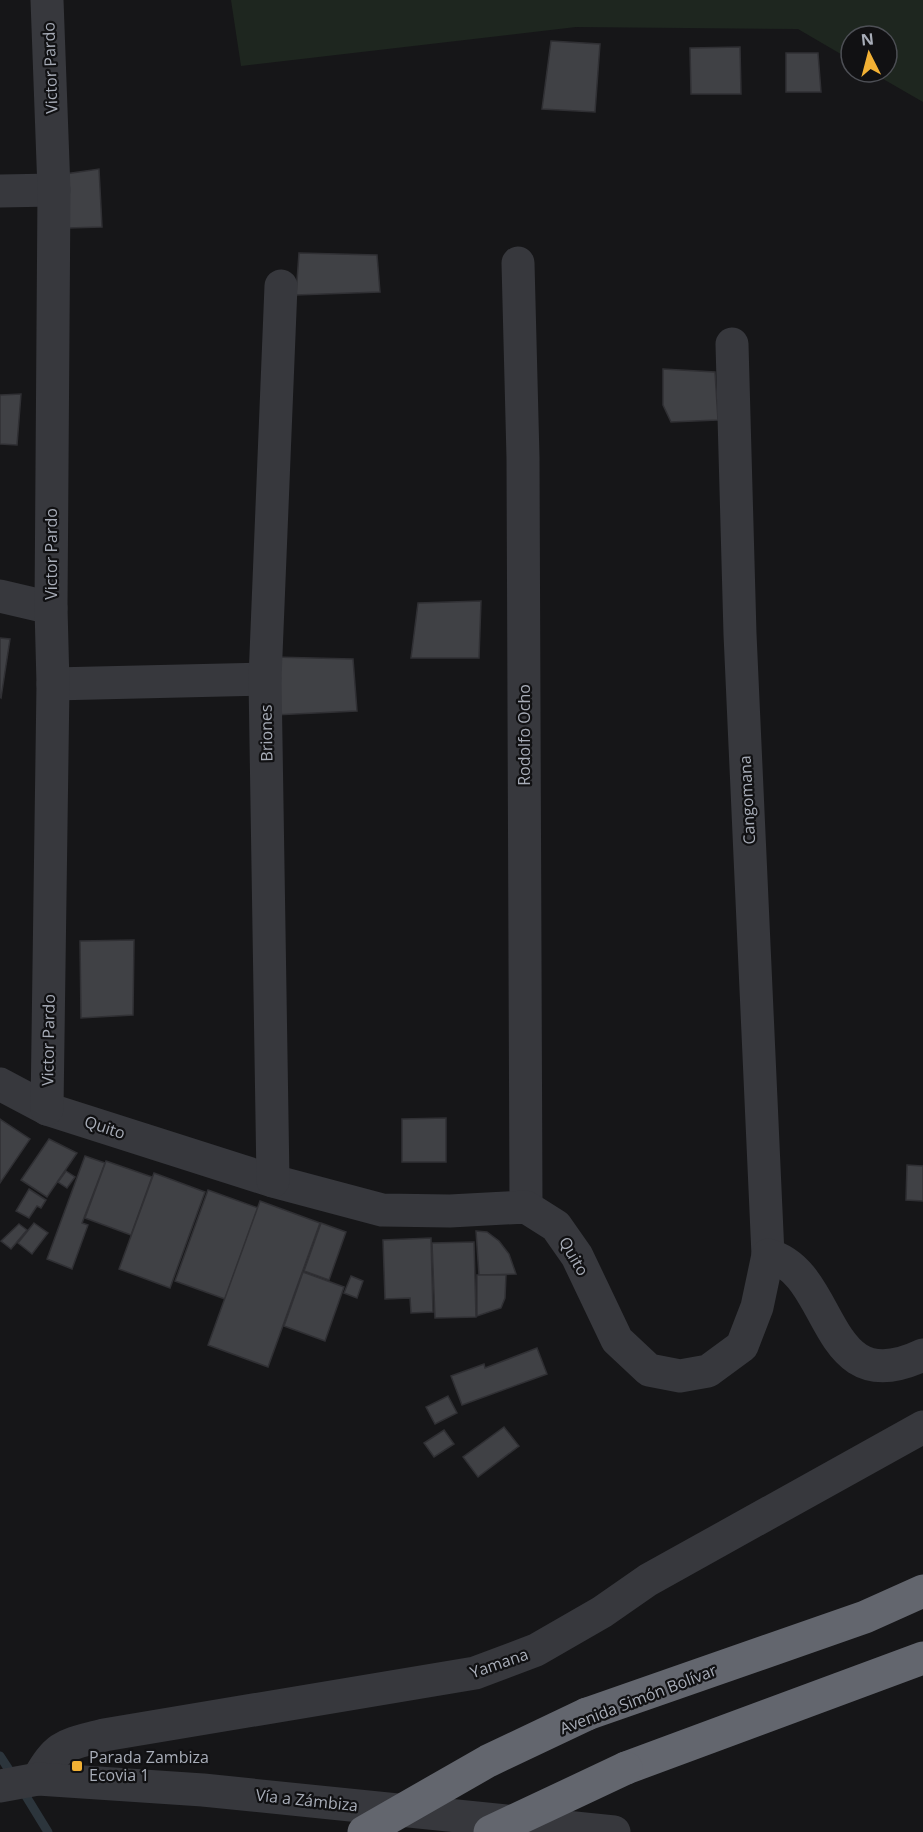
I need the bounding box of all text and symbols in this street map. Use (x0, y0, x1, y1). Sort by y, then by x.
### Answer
street label: Victor Pardo (37, 22, 63, 114)
north arrow (839, 24, 899, 84)
text: N (860, 27, 875, 51)
street label: Victor Pardo (40, 508, 62, 600)
street label: Rodolfo Ocho (513, 684, 535, 786)
street label: Briones (255, 704, 277, 762)
street label: Cangomana (734, 755, 760, 845)
street label: Victor Pardo (36, 994, 60, 1086)
street label: Quito (82, 1110, 128, 1144)
street label: Quito (554, 1232, 594, 1280)
street label: Yamana (467, 1643, 531, 1683)
street label: Avenida Simón Bolívar (556, 1659, 720, 1739)
place label: Parada Zambiza Ecovia 1 (89, 1746, 209, 1786)
marker: Parada Zambiza Ecovia 1 (70, 1759, 84, 1773)
street label: Vía a Zámbiza (255, 1784, 359, 1816)

